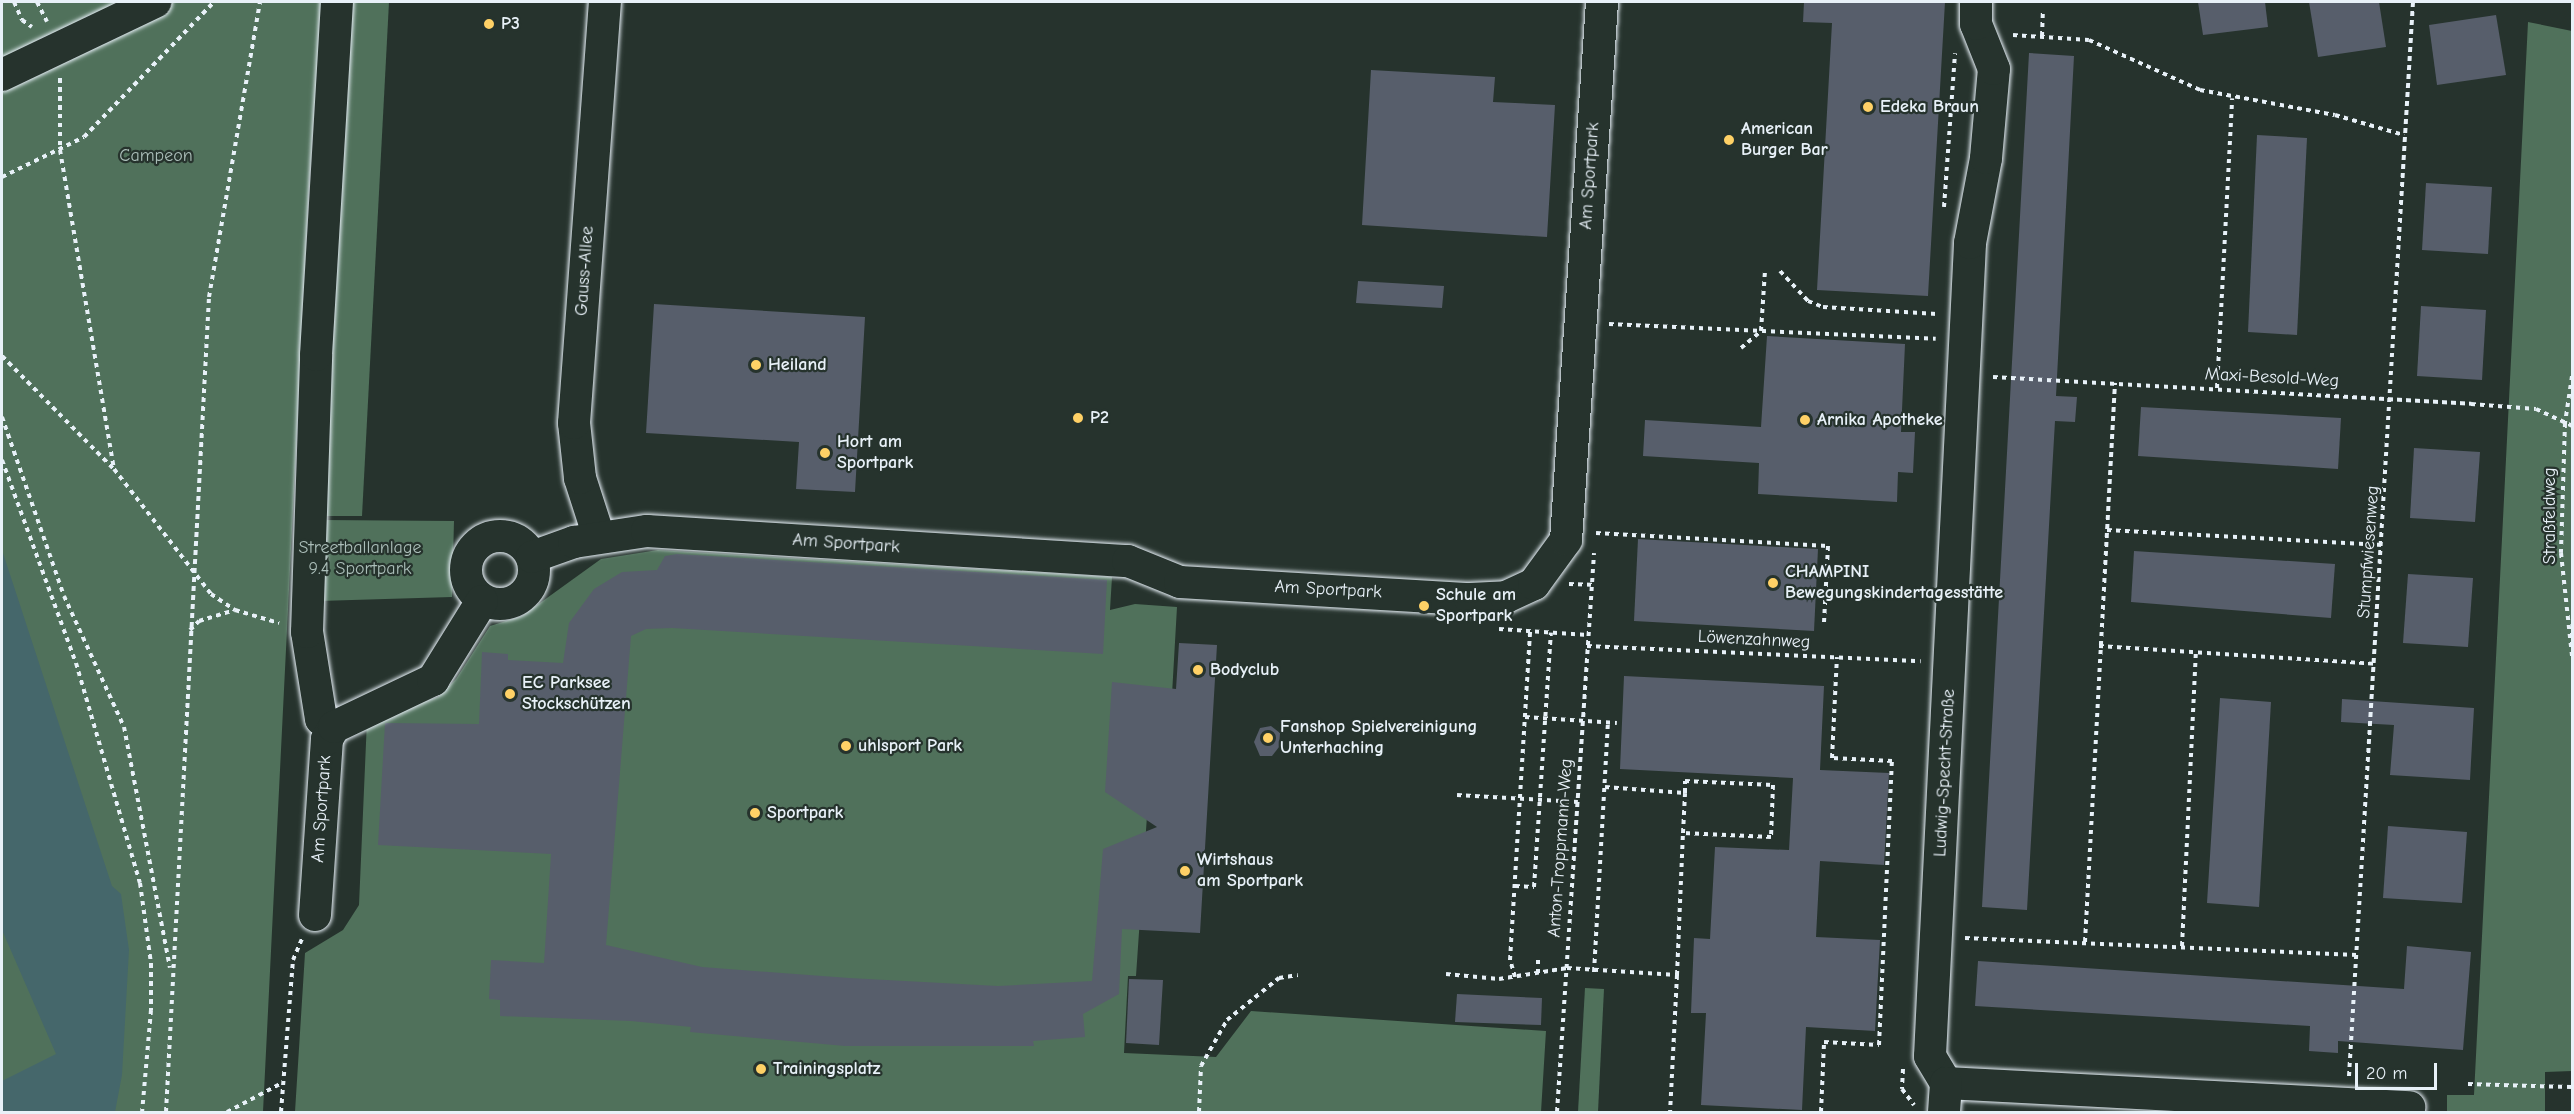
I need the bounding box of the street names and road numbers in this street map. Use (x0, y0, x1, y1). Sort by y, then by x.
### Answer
street label: Am Sportpark (1575, 122, 1605, 230)
street label: Gauss-Allee (571, 225, 599, 317)
street label: Maxi-Besold-Weg (2204, 364, 2340, 392)
street label: Straßfeldweg (2539, 468, 2561, 564)
street label: Stumpfwiesenweg (2354, 485, 2384, 619)
street label: Am Sportpark (792, 529, 900, 559)
street label: Am Sportpark (1274, 576, 1382, 604)
street label: Löwenzahnweg (1697, 626, 1811, 654)
street label: Ludwig-Specht-Straße (1930, 689, 1960, 857)
street label: Am Sportpark (307, 755, 337, 863)
street label: Anton-Troppmann-Weg (1544, 758, 1578, 938)

